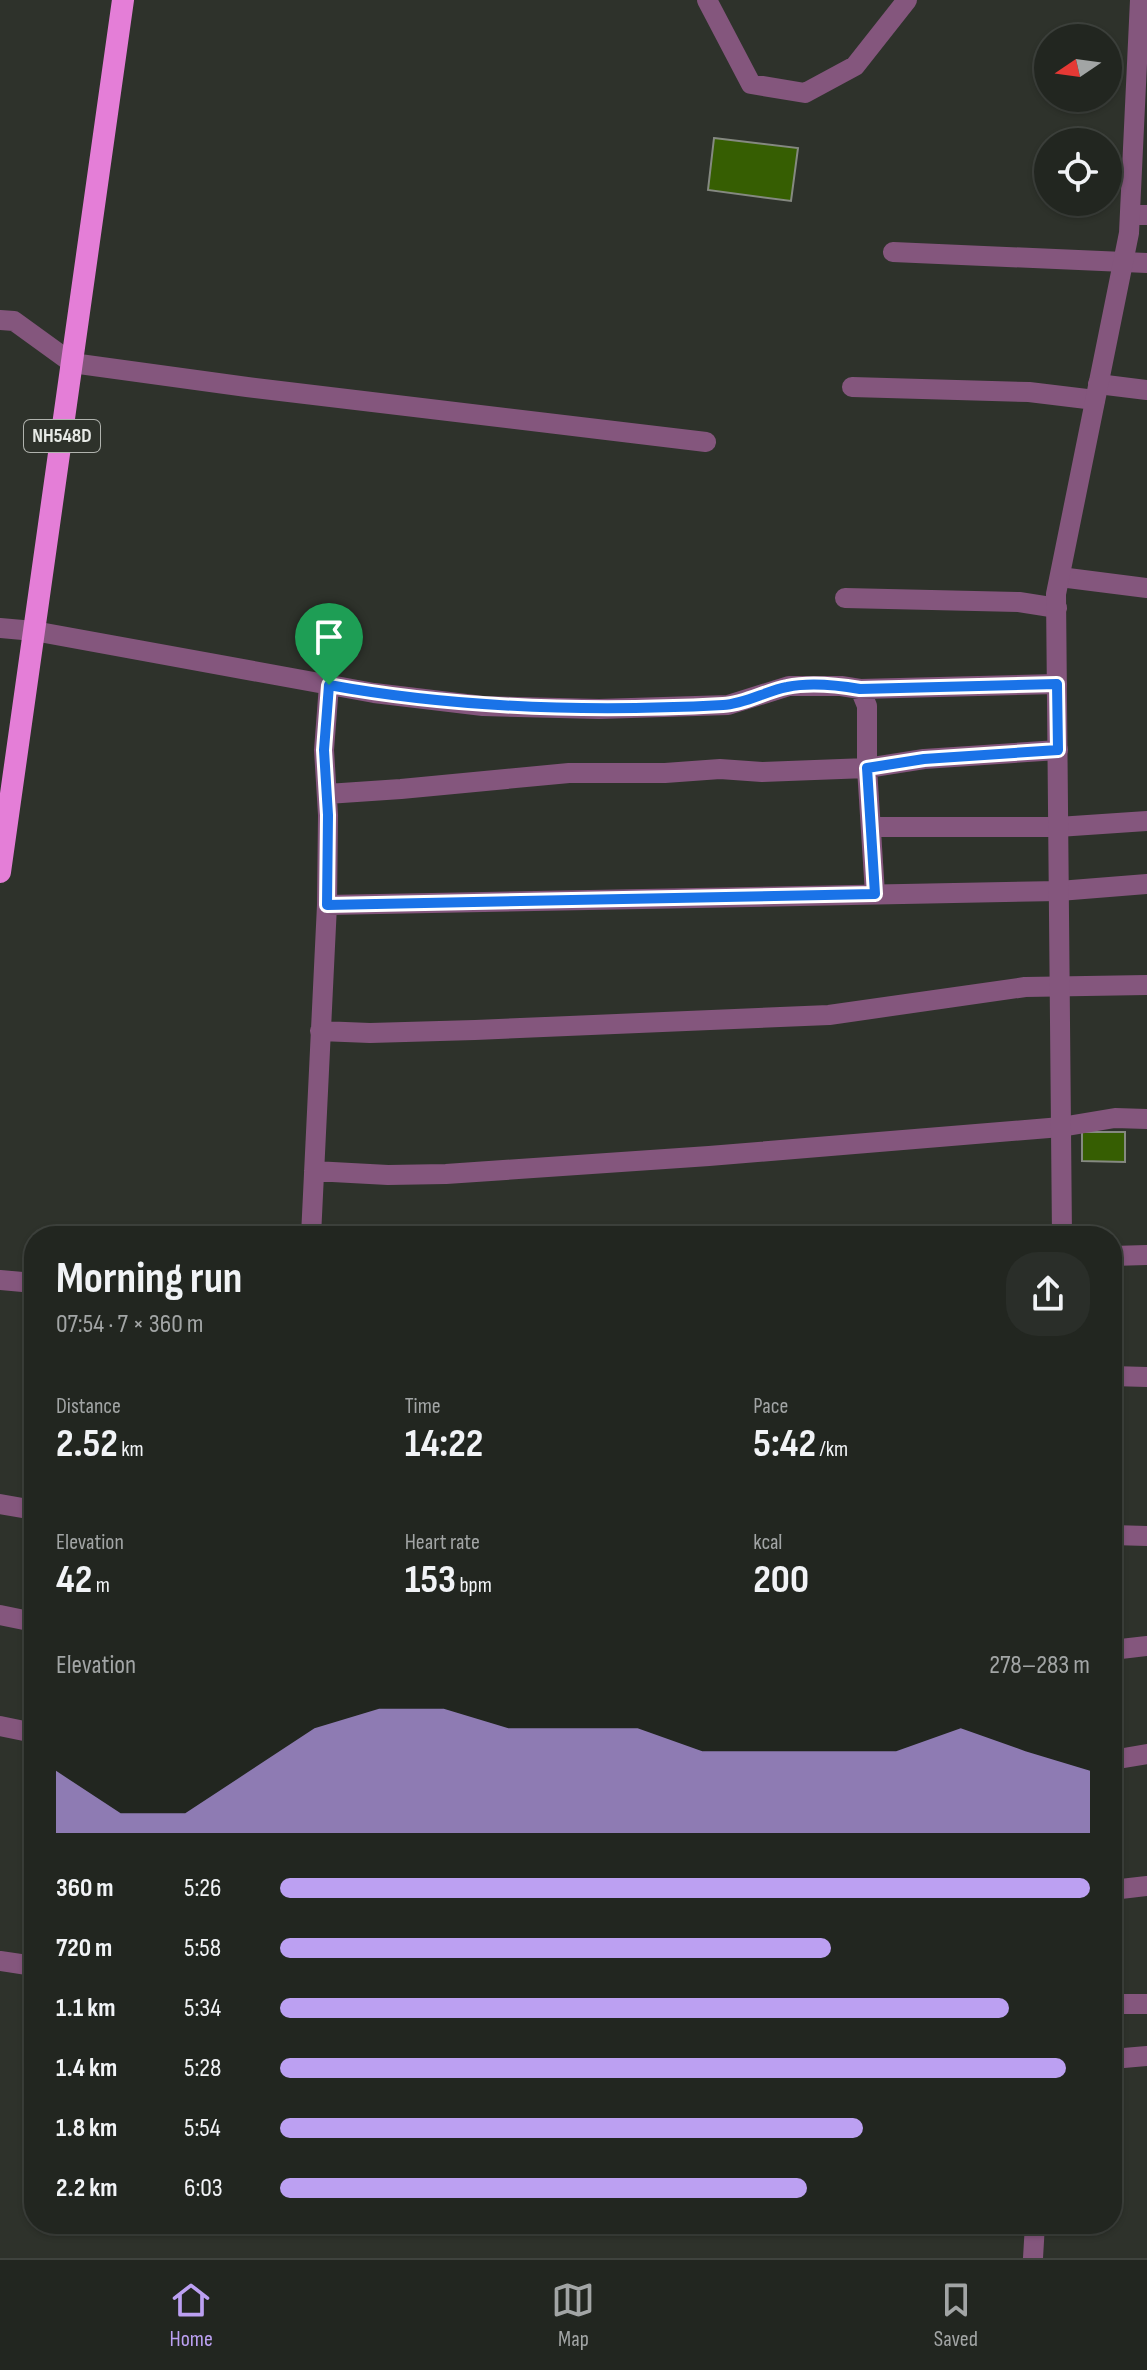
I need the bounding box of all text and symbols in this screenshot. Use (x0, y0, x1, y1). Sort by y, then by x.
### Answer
north arrow (1034, 24, 1122, 112)
map controls (1034, 24, 1122, 216)
button: locate (1034, 128, 1122, 216)
road number: NH548D (24, 420, 100, 452)
pin (295, 603, 363, 685)
icon: arrive (307, 615, 351, 659)
text: Morning run (56, 1252, 242, 1305)
button: share (1006, 1252, 1090, 1336)
text: 07:54 · 7 × 360 m (56, 1309, 204, 1340)
text: Distance (56, 1393, 121, 1420)
text: Time (405, 1393, 441, 1420)
text: Pace (753, 1393, 788, 1420)
text: 2.52 (56, 1420, 118, 1468)
text: 14:22 (405, 1420, 483, 1468)
text: 5:42 (753, 1420, 816, 1468)
text: km (118, 1436, 144, 1463)
text: /km (816, 1436, 848, 1463)
text: Elevation (56, 1529, 124, 1556)
text: Heart rate (405, 1529, 480, 1556)
text: kcal (753, 1529, 782, 1556)
text: 42 (56, 1556, 92, 1604)
text: 153 (405, 1556, 456, 1604)
text: 200 (753, 1556, 809, 1604)
text: m (92, 1572, 110, 1599)
text: bpm (456, 1572, 492, 1599)
text: Elevation (56, 1650, 136, 1681)
text: 278–283 m (989, 1650, 1090, 1681)
text: 360 m (56, 1873, 114, 1904)
text: 5:26 (184, 1873, 221, 1904)
text: 720 m (56, 1933, 112, 1964)
text: 5:58 (184, 1933, 221, 1964)
text: 1.1 km (56, 1993, 115, 2024)
text: 5:34 (184, 1993, 221, 2024)
text: 1.4 km (56, 2053, 117, 2084)
text: 5:28 (184, 2053, 221, 2084)
text: 1.8 km (56, 2113, 117, 2144)
text: 5:54 (184, 2113, 221, 2144)
text: 2.2 km (56, 2173, 118, 2204)
text: 6:03 (184, 2173, 223, 2204)
tab: Home (169, 2278, 213, 2353)
tab: Map (551, 2278, 595, 2353)
tab: Saved (934, 2278, 978, 2353)

